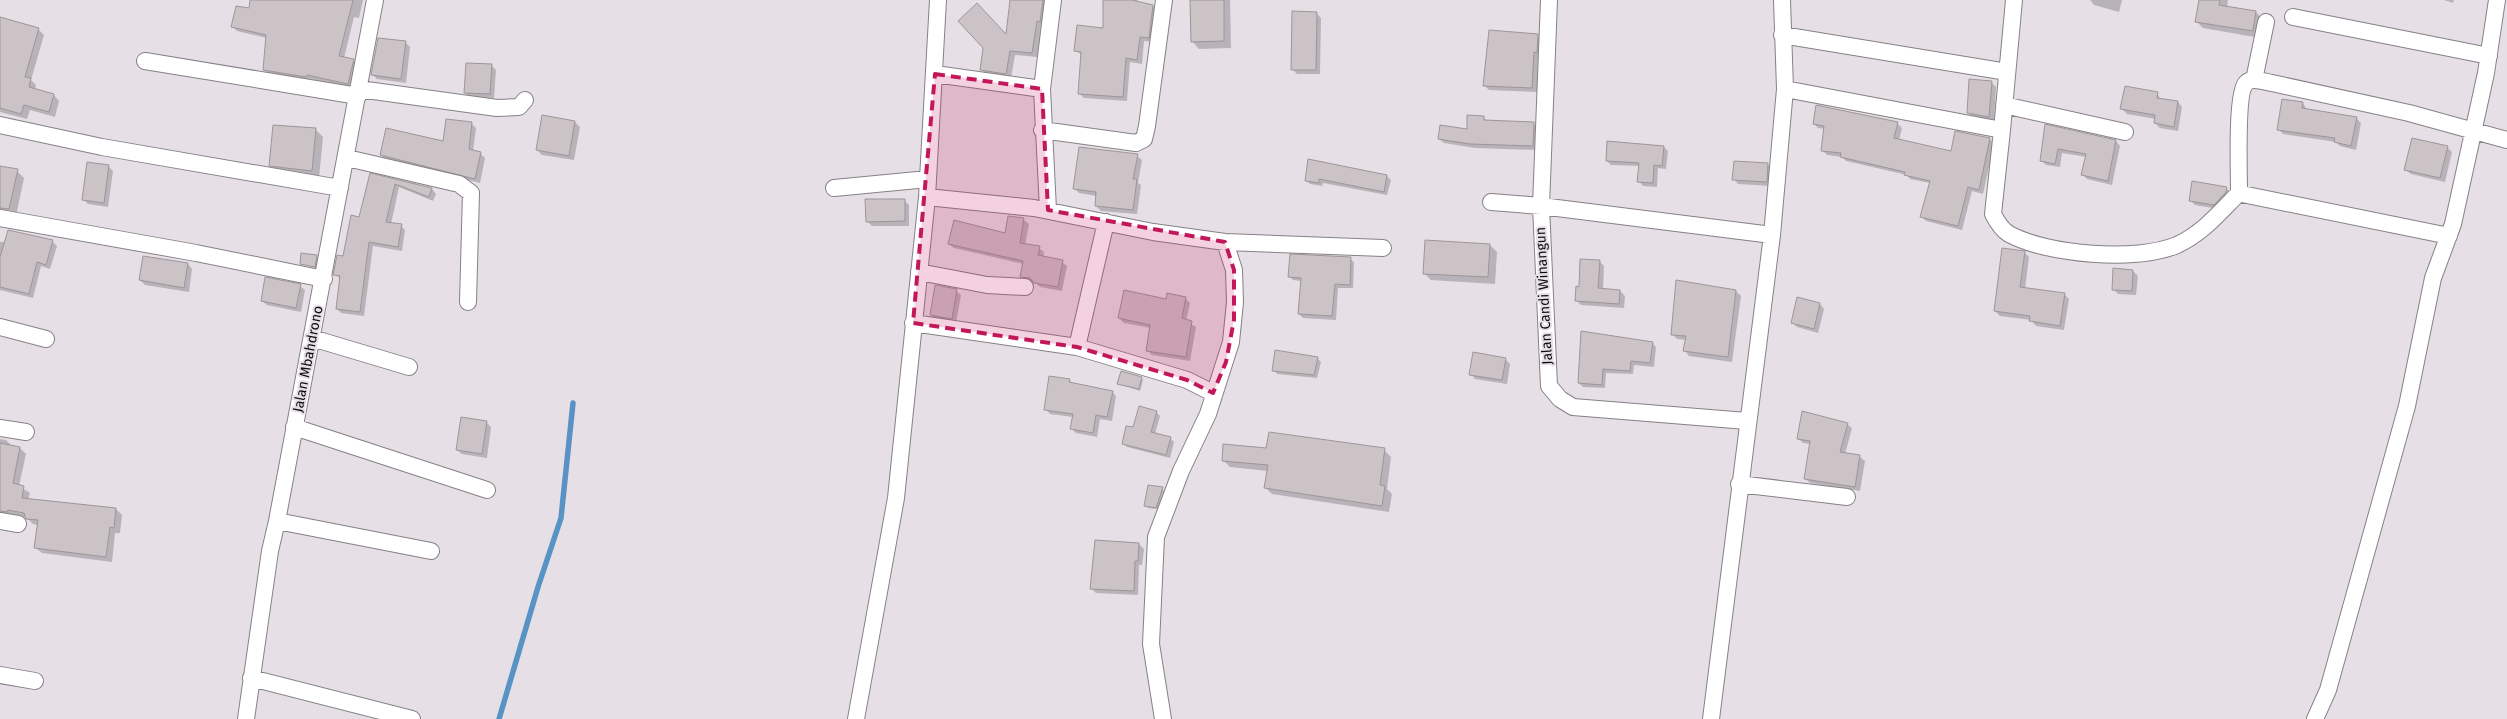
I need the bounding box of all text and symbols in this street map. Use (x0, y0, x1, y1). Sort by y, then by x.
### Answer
street label: Jalan Candi Winangun (1532, 227, 1556, 365)
street label: Jalan Mbahdrono (289, 304, 327, 414)

